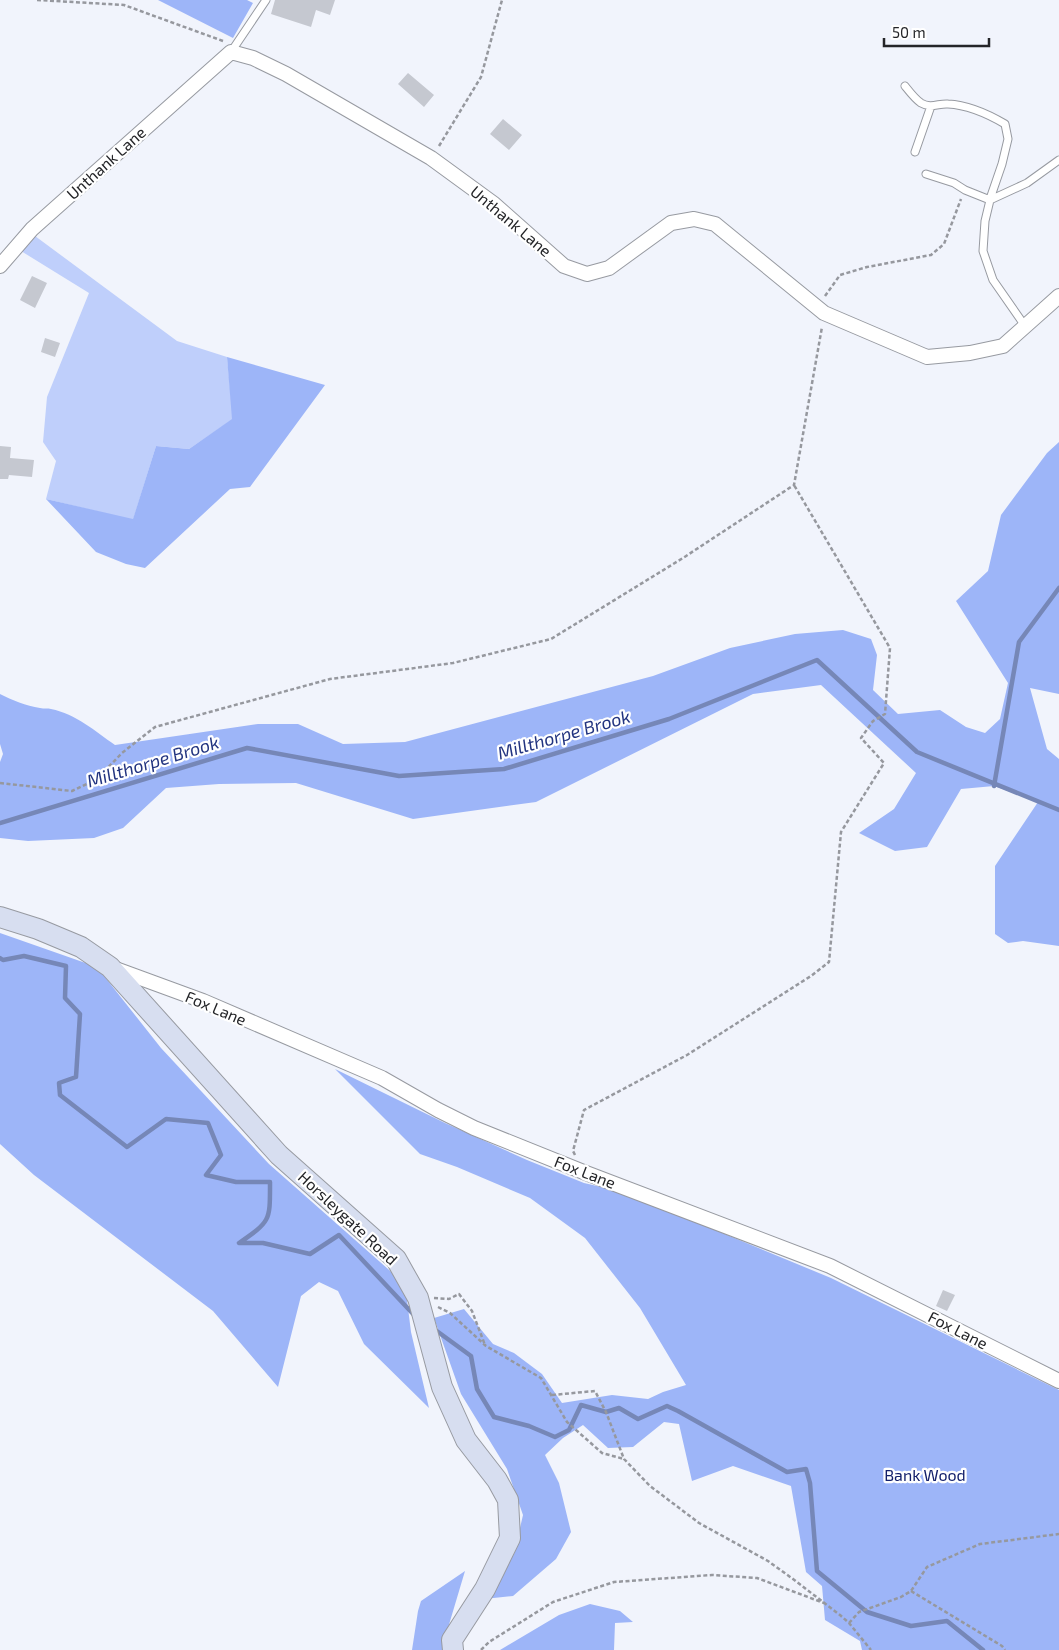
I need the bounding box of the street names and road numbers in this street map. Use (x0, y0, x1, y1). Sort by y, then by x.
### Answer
street label: Unthank Lane (62, 122, 149, 203)
street label: Unthank Lane (467, 181, 556, 260)
street label: Fox Lane (183, 986, 249, 1029)
street label: Fox Lane (552, 1151, 619, 1192)
street label: Horsleygate Road (295, 1167, 402, 1268)
street label: Fox Lane (925, 1307, 991, 1353)

